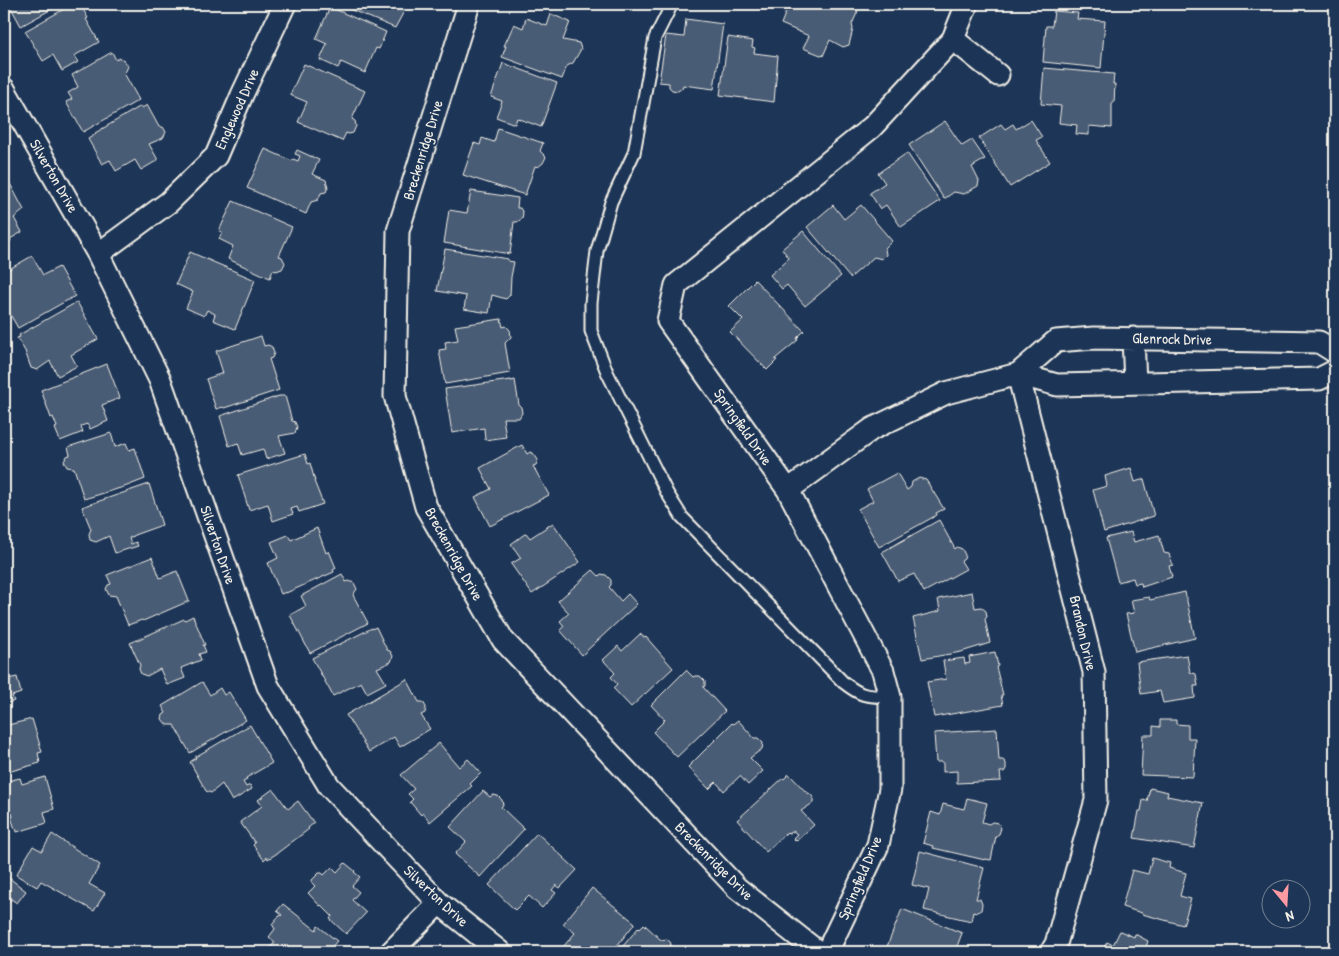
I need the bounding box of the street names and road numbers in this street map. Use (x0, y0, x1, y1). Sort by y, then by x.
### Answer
street label: Englewood Drive (209, 65, 264, 153)
street label: Breckenridge Drive (397, 97, 448, 202)
street label: Silverton Drive (25, 135, 84, 216)
street label: Glenrock Drive (1132, 327, 1212, 350)
street label: Springfield Drive (709, 384, 778, 469)
street label: Silverton Drive (195, 503, 242, 587)
street label: Breckenridge Drive (420, 503, 489, 604)
street label: Brandon Drive (1065, 593, 1102, 672)
street label: Breckenridge Drive (670, 817, 758, 905)
street label: Springfield Drive (832, 833, 887, 923)
street label: Silverton Drive (399, 860, 473, 931)

